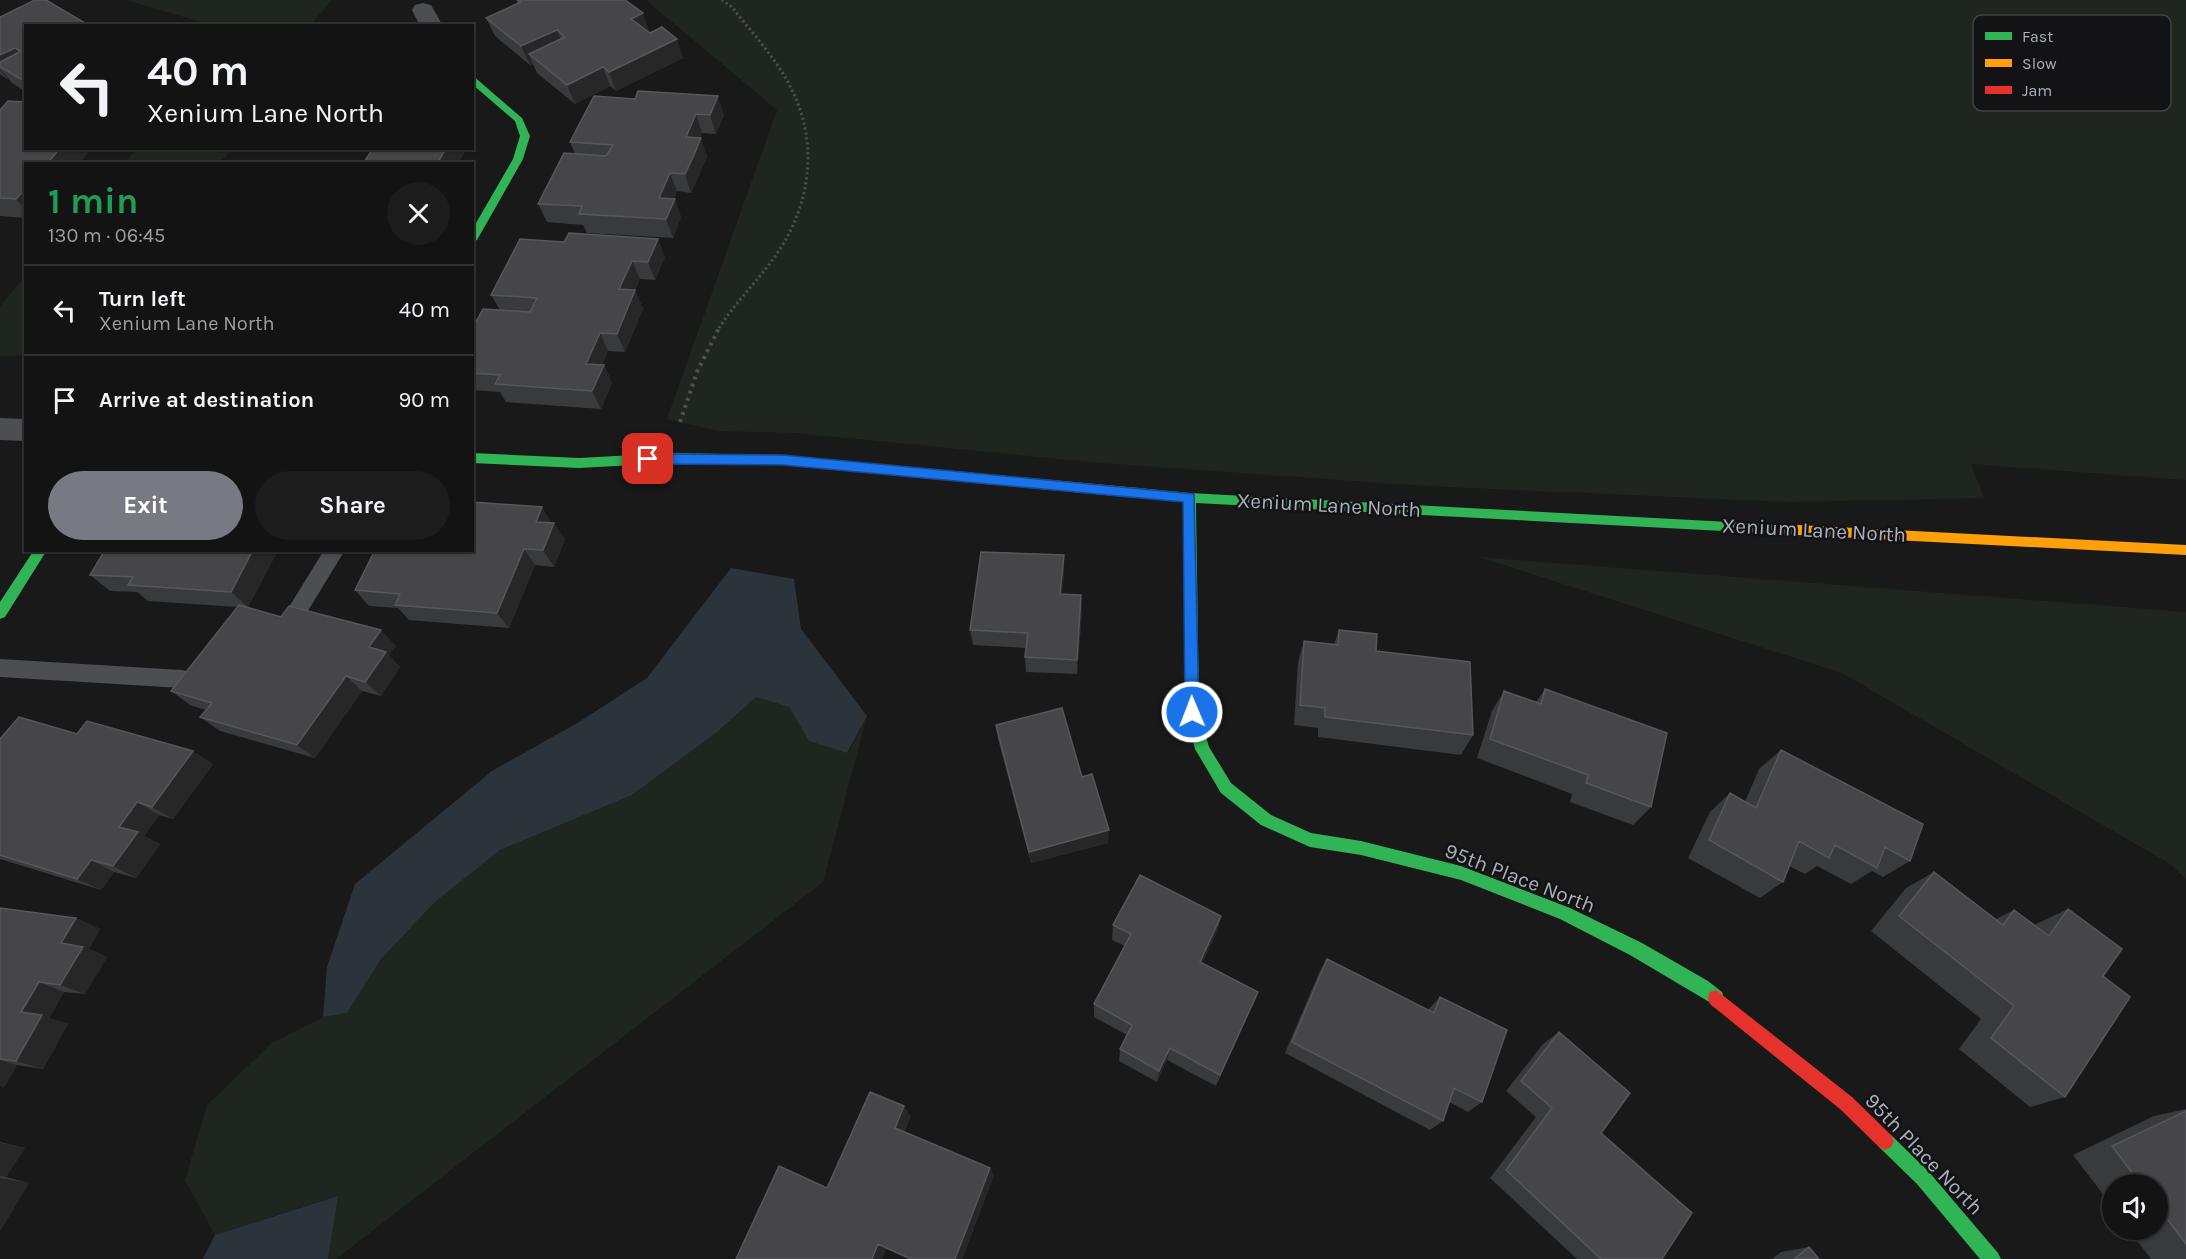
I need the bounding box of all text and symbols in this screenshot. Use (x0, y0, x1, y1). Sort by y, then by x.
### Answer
legend (1973, 15, 2171, 111)
text: Fast (2022, 27, 2053, 46)
text: 40 m (147, 46, 249, 96)
icon: left (48, 48, 126, 126)
text: Slow (2022, 54, 2057, 73)
text: Jam (2022, 81, 2052, 100)
text: Xenium Lane North (147, 97, 384, 129)
text: 1 min (48, 180, 138, 222)
button: close (387, 182, 450, 245)
text: 130 m · 06:45 (48, 224, 165, 247)
text: Turn left (99, 286, 186, 312)
icon: left (48, 294, 81, 327)
text: 40 m (399, 297, 450, 323)
text: Xenium Lane North (99, 312, 275, 335)
icon: arrive (48, 384, 81, 417)
text: Arrive at destination (99, 387, 314, 413)
text: 90 m (398, 387, 450, 413)
pin (622, 433, 673, 484)
icon: arrive (631, 442, 664, 475)
button: Exit (48, 471, 243, 540)
button: Share (255, 471, 450, 540)
street label: Xenium Lane North (1236, 488, 1422, 522)
street label: Xenium Lane North (1721, 513, 1907, 547)
position arrow (1160, 680, 1224, 744)
street label: 95th Place North (1441, 838, 1599, 918)
street label: 95th Place North (1860, 1088, 1988, 1220)
map controls (2102, 1174, 2168, 1240)
button: sound (2102, 1174, 2168, 1240)

